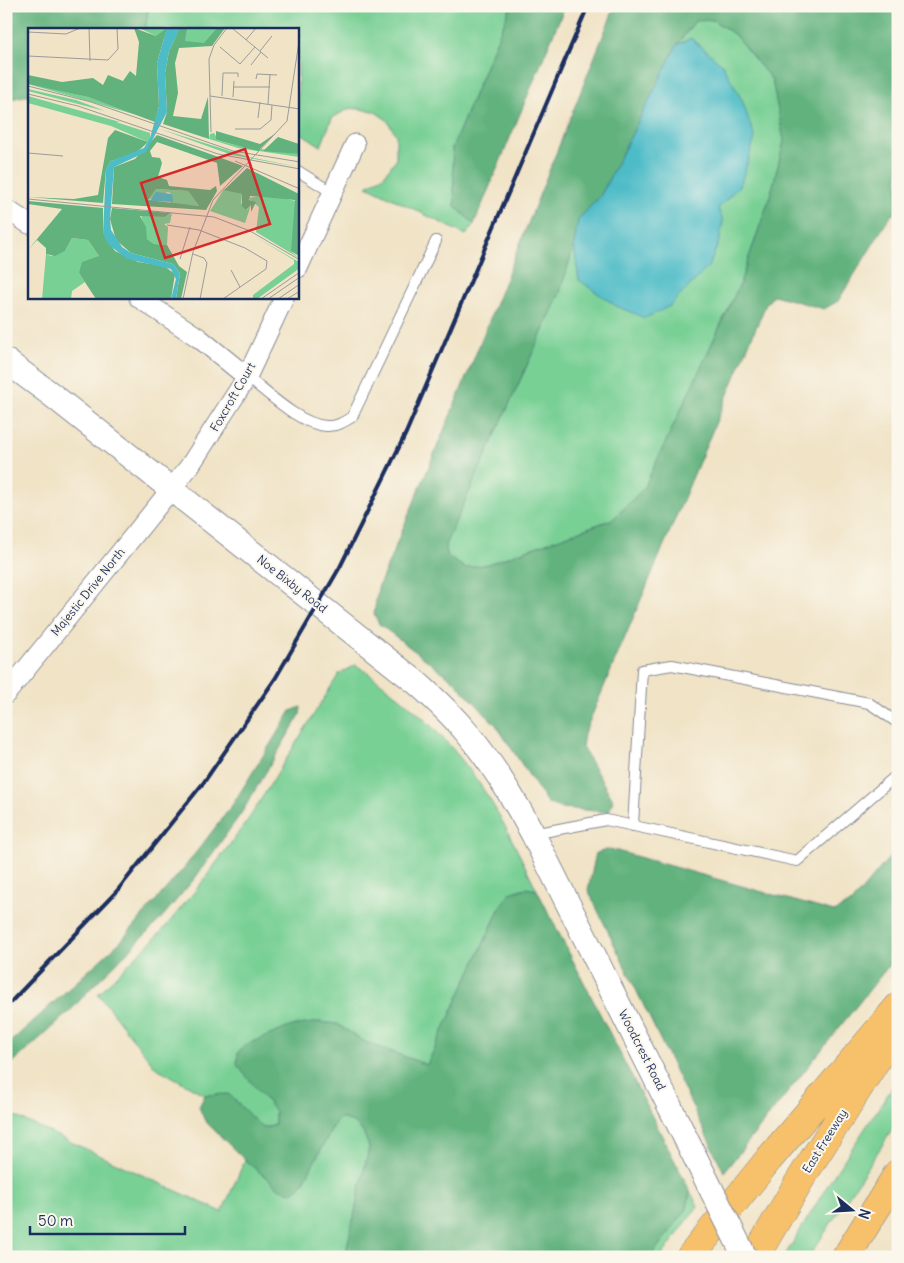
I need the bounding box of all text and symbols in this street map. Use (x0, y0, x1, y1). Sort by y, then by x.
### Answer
inset map (28, 28, 299, 299)
street label: Foxcroft Court (207, 359, 258, 434)
street label: Majestic Drive North (48, 545, 128, 639)
street label: Noe Bixby Road (254, 551, 330, 616)
street label: Woodcrest Road (616, 1007, 669, 1093)
street label: East Freeway (799, 1106, 850, 1176)
north arrow (826, 1186, 876, 1236)
scale bar (30, 1203, 185, 1235)
text: N (854, 1207, 874, 1221)
text: 50 m (38, 1211, 73, 1230)

